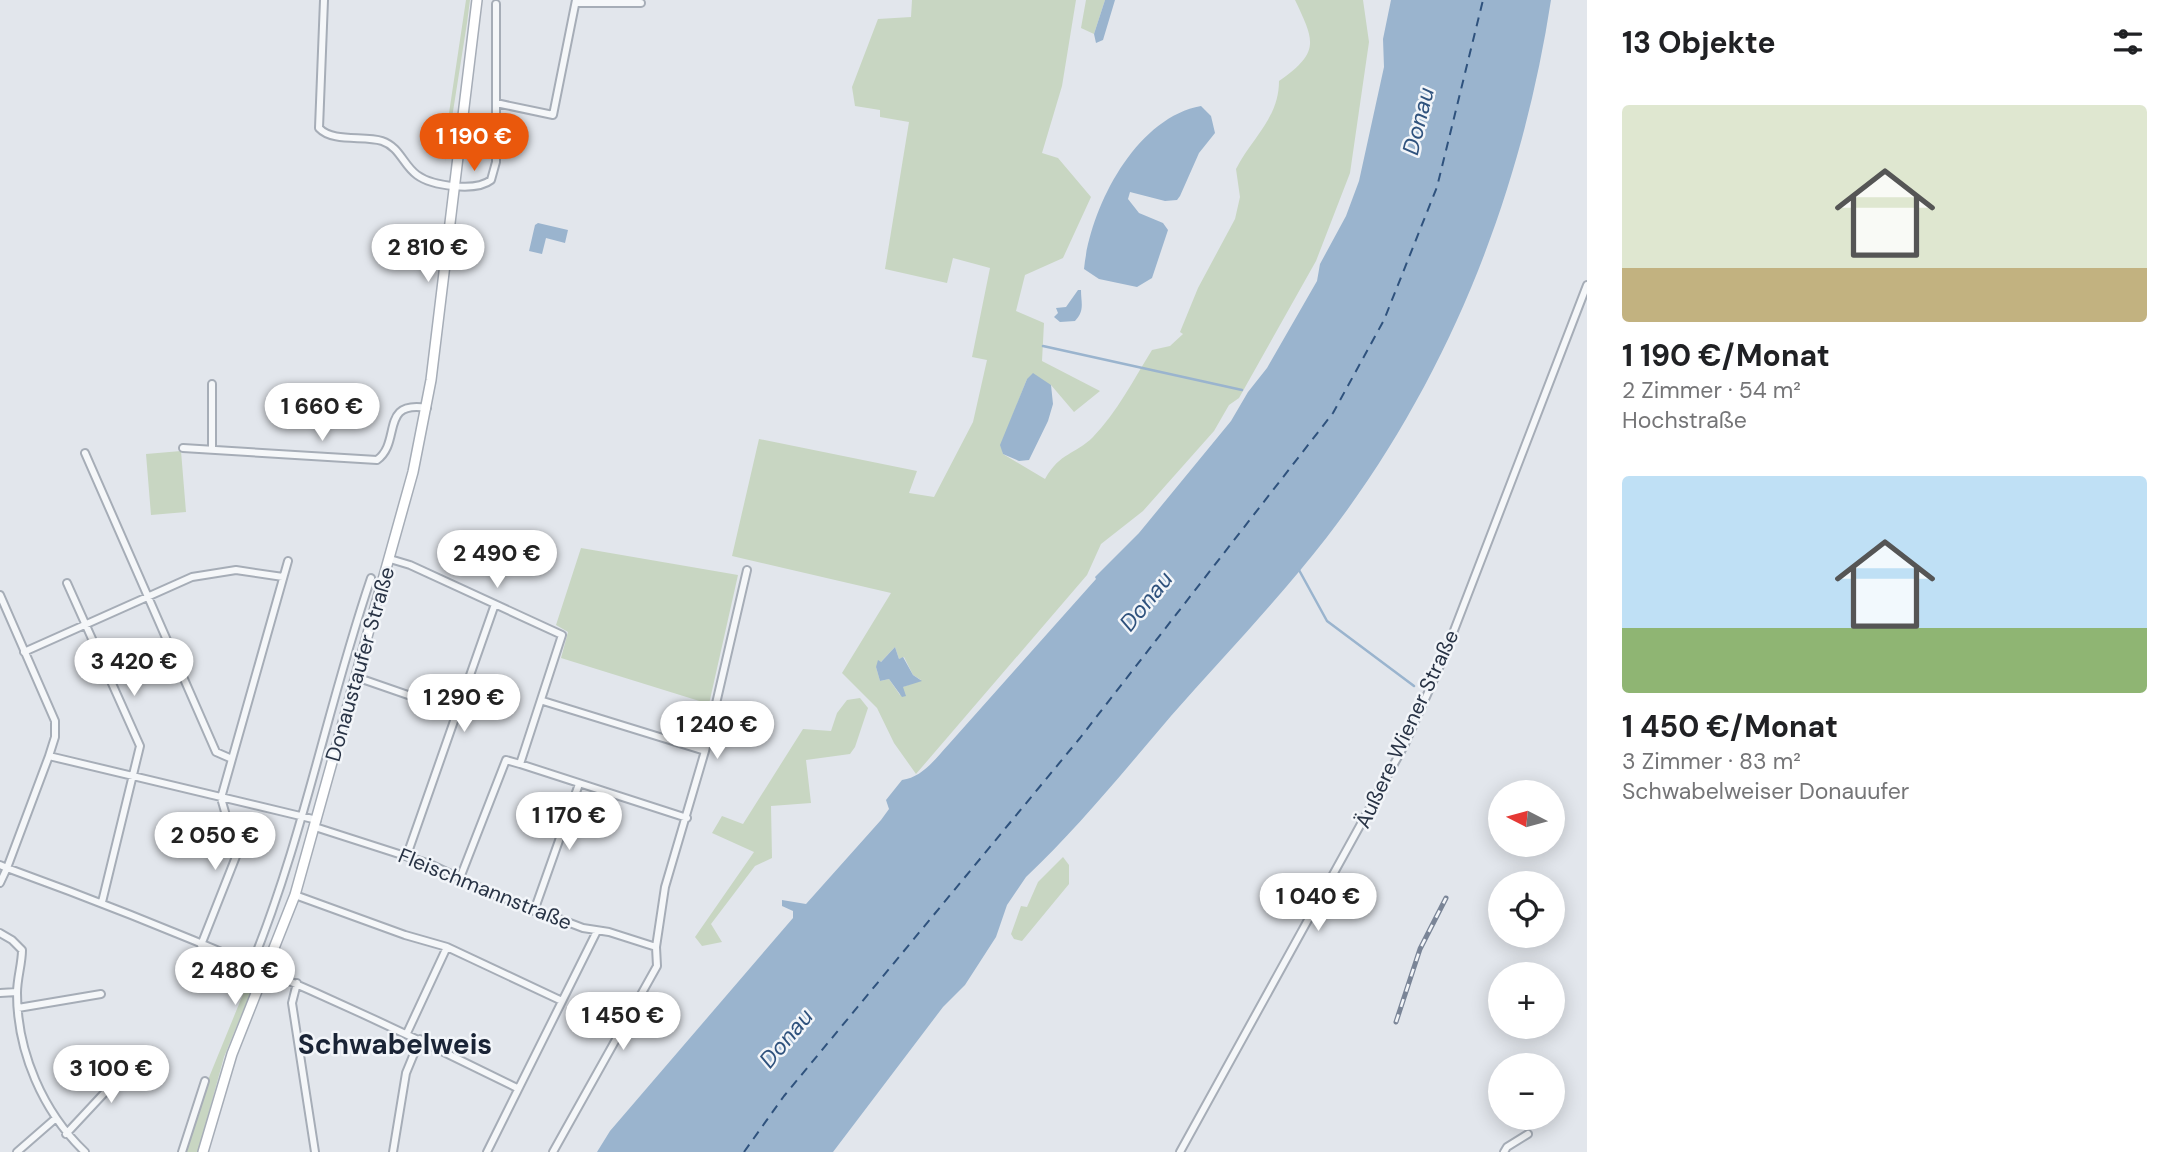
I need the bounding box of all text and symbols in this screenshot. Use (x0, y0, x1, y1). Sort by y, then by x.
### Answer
text: 13 Objekte (1622, 23, 1776, 62)
icon: filters (2109, 23, 2147, 61)
water label: Donau (1395, 84, 1441, 158)
pin: 1 190 € (409, 114, 539, 173)
text: 1 190 € (436, 121, 512, 151)
icon: home (1822, 150, 1948, 276)
pin: 2 810 € (363, 224, 493, 284)
text: 2 810 € (388, 232, 468, 262)
text: 1 190 €/Monat (1622, 336, 1830, 375)
text: 2 Zimmer · 54 m² (1622, 375, 1801, 405)
pin: 1 660 € (257, 384, 387, 443)
text: 1 660 € (281, 391, 363, 421)
text: Hochstraße (1622, 405, 1747, 435)
icon: home (1822, 521, 1948, 647)
pin: 2 490 € (432, 530, 562, 590)
text: 2 490 € (453, 538, 541, 568)
street label: Donaustaufer Straße (319, 563, 401, 765)
water label: Donau (1113, 565, 1179, 637)
street label: Äußere Wiener Straße (1349, 625, 1465, 833)
pin: 3 420 € (69, 638, 199, 698)
text: 3 420 € (90, 646, 178, 676)
pin: 1 290 € (399, 674, 529, 734)
text: 1 290 € (423, 682, 505, 712)
pin: 1 240 € (652, 702, 782, 761)
text: 1 450 €/Monat (1622, 707, 1838, 746)
text: 1 240 € (676, 709, 758, 739)
text: 3 Zimmer · 83 m² (1622, 746, 1801, 776)
text: Schwabelweiser Donauufer (1622, 776, 1909, 806)
north arrow (1488, 780, 1564, 858)
map controls (1488, 780, 1565, 1130)
pin: 1 170 € (504, 792, 634, 852)
text: 1 170 € (532, 800, 606, 830)
pin: 2 050 € (150, 812, 280, 872)
text: 2 050 € (171, 820, 259, 850)
street label: Fleischmannstraße (394, 841, 576, 937)
button: locate (1488, 871, 1565, 948)
pin: 1 040 € (1253, 874, 1383, 933)
text: 1 040 € (1276, 881, 1360, 911)
pin: 2 480 € (170, 948, 300, 1007)
text: 2 480 € (191, 955, 279, 985)
button: + (1488, 962, 1565, 1039)
pin: 1 450 € (558, 992, 688, 1052)
text: 1 450 € (582, 1000, 664, 1030)
water label: Donau (752, 1002, 820, 1074)
district label: Schwabelweis (298, 1026, 492, 1063)
pin: 3 100 € (46, 1046, 176, 1105)
text: 3 100 € (69, 1053, 153, 1083)
button: − (1488, 1053, 1565, 1130)

